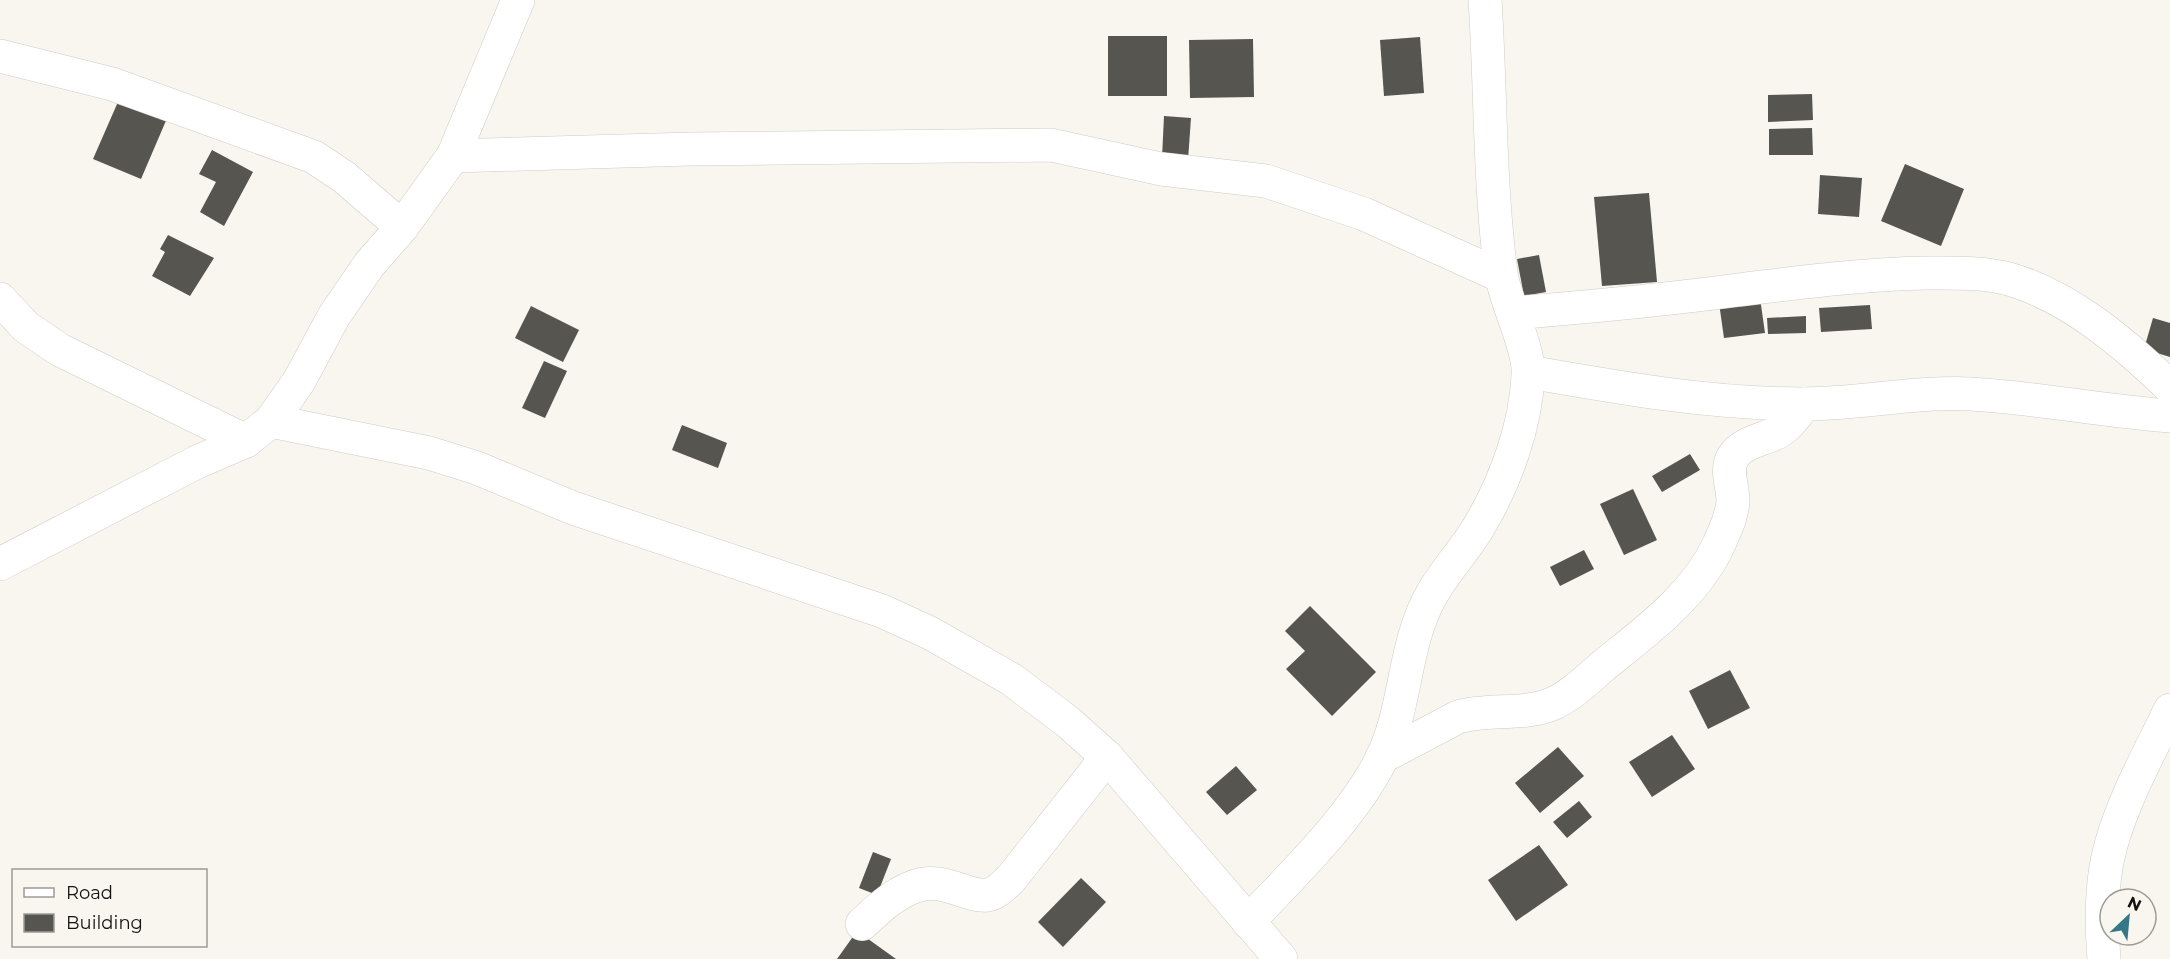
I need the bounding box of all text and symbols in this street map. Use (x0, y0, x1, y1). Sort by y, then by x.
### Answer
legend (12, 869, 207, 947)
text: Road (66, 882, 113, 904)
north arrow (2098, 887, 2158, 947)
text: N (2124, 893, 2144, 915)
text: Building (66, 912, 143, 934)

